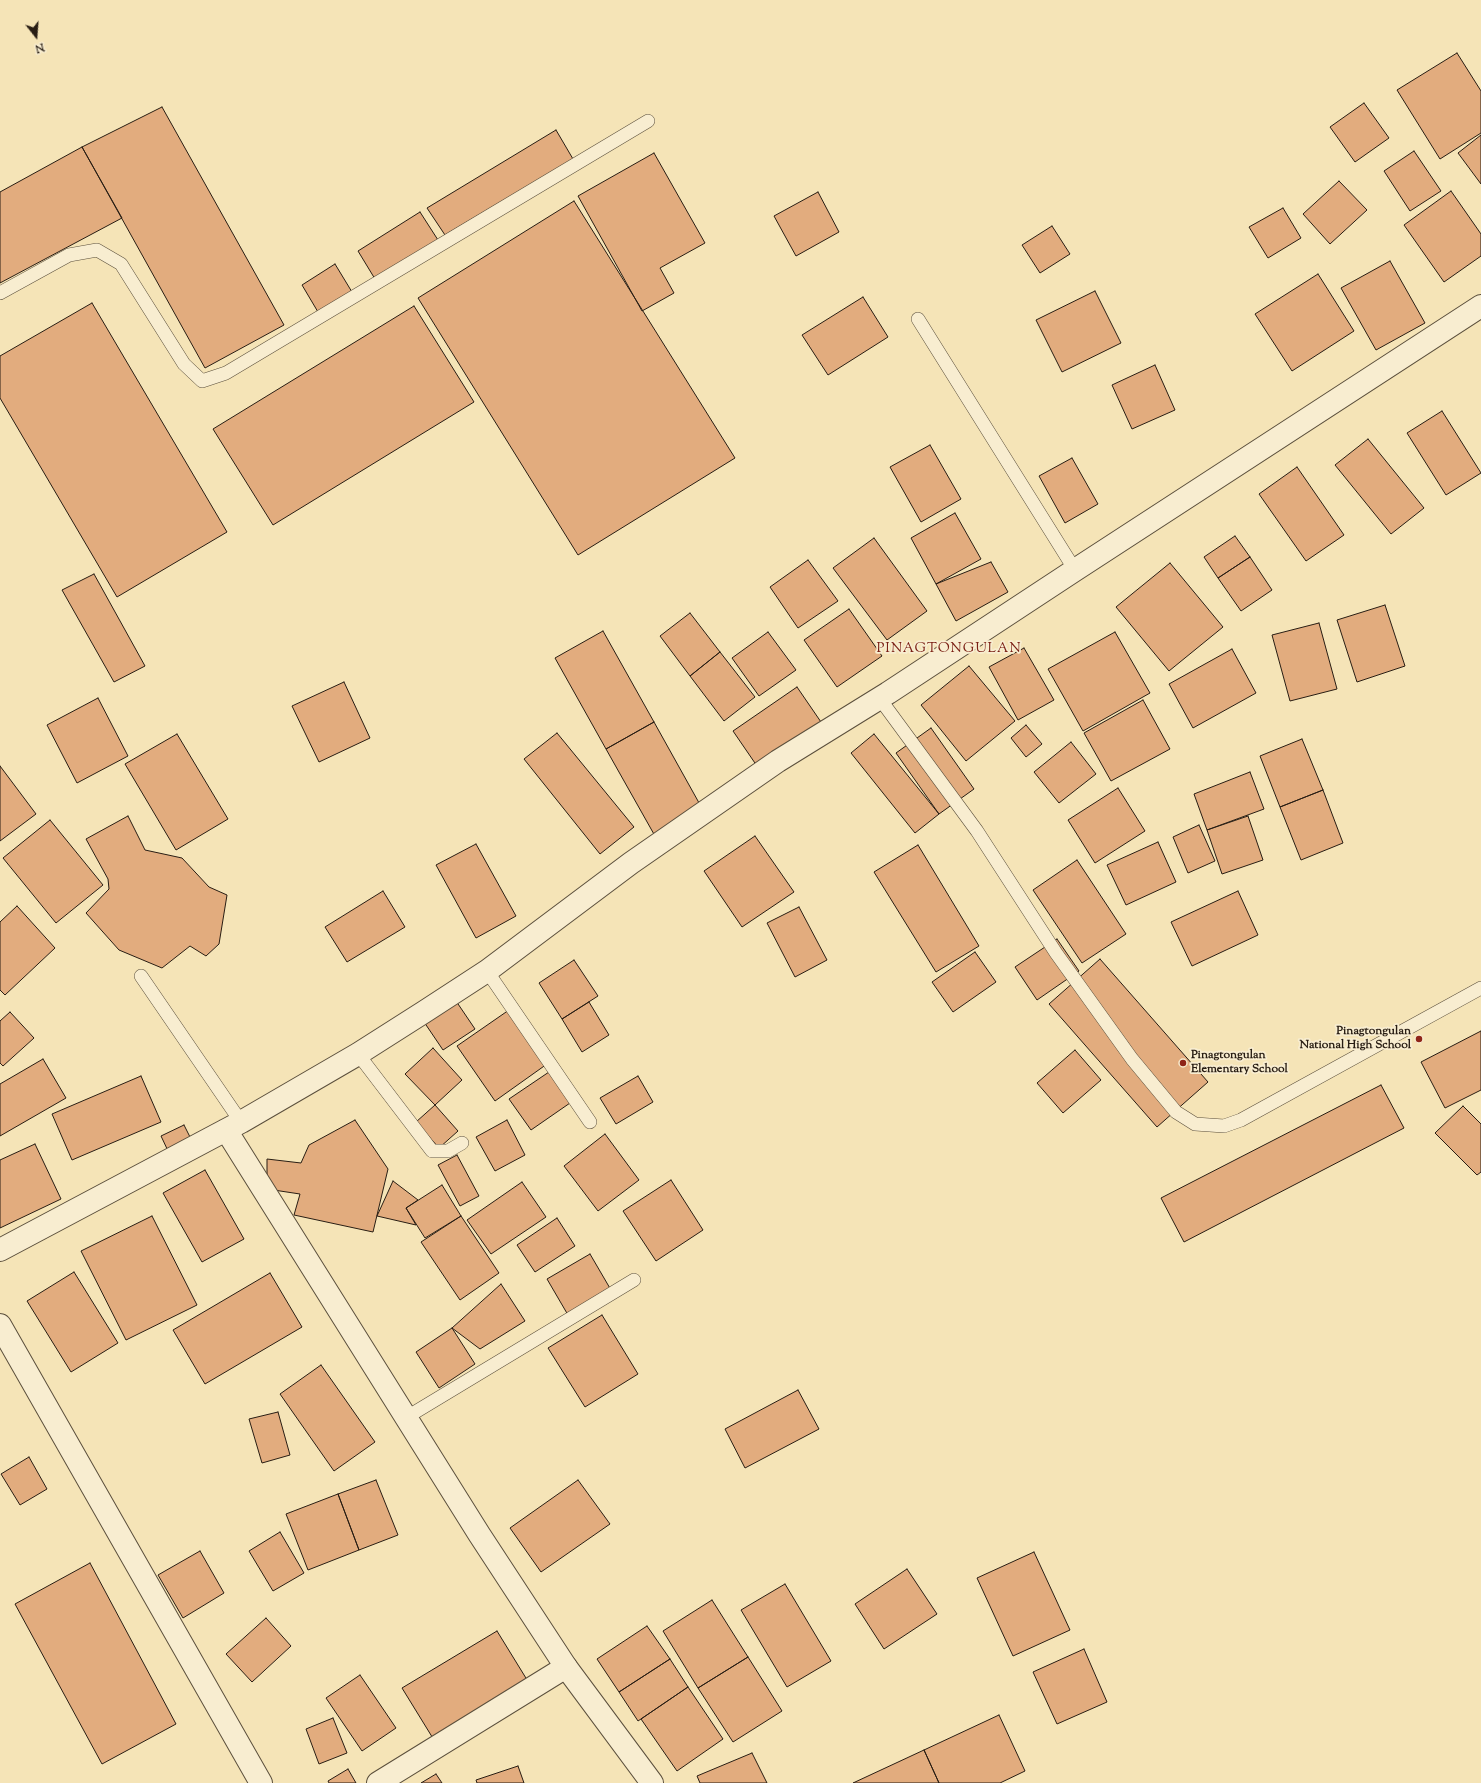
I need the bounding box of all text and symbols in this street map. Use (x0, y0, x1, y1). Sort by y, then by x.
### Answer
north arrow (16, 16, 56, 56)
text: N (33, 39, 46, 56)
district label: PINAGTONGULAN (876, 642, 1022, 658)
place label: Pinagtongulan National High School (1299, 1025, 1411, 1053)
marker: Pinagtongulan National High School (1414, 1034, 1424, 1044)
place label: Pinagtongulan Elementary School (1191, 1049, 1288, 1077)
marker: Pinagtongulan Elementary School (1178, 1058, 1188, 1068)

